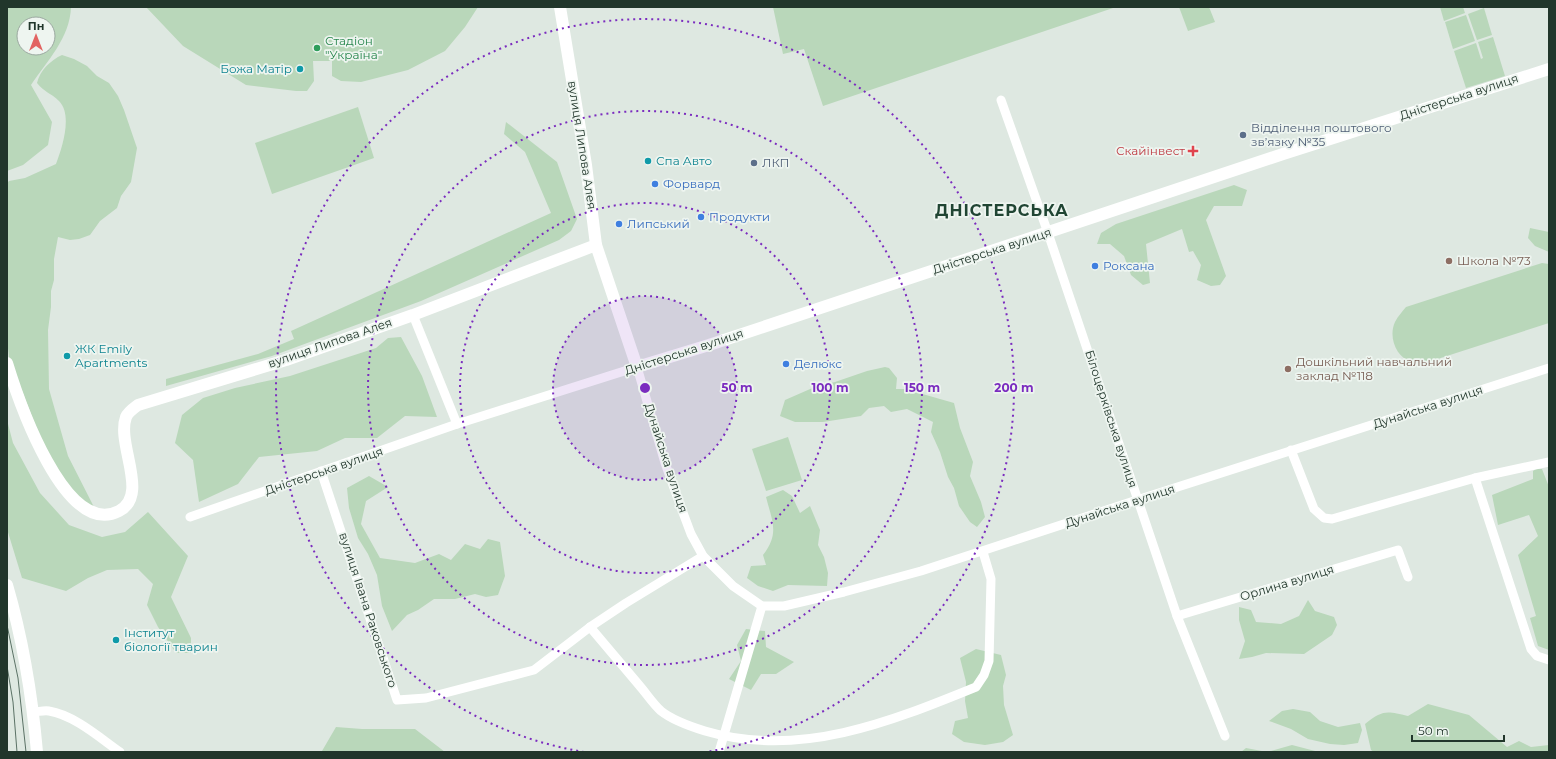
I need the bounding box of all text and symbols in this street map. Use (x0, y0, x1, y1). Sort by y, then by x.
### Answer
north arrow (16, 16, 56, 56)
text: Пн (28, 19, 44, 33)
place label: Стадіон "Україна" (325, 33, 382, 62)
marker: Стадіон "Україна" (312, 43, 322, 53)
place label: Божа Матір (220, 61, 292, 76)
marker: Божа Матір (295, 64, 305, 74)
street label: Дністерська вулиця (1398, 70, 1520, 123)
street label: вулиця Липова Алея (565, 80, 600, 210)
place label: Відділення поштового зв’язку №35 (1251, 120, 1392, 149)
marker: Відділення поштового зв’язку №35 (1238, 130, 1248, 140)
place label: Скайінвест (1116, 143, 1185, 158)
marker: Скайінвест (1188, 146, 1198, 156)
place label: Спа Авто (656, 153, 712, 168)
place label: ЛКП (762, 155, 790, 170)
marker: Спа Авто (643, 156, 653, 166)
marker: ЛКП (749, 158, 759, 168)
place label: Форвард (663, 176, 720, 191)
marker: Форвард (650, 179, 660, 189)
district label: ДНІСТЕРСЬКА (935, 201, 1069, 220)
place label: Продукти (709, 209, 770, 224)
marker: Продукти (696, 212, 706, 222)
place label: Липський (627, 216, 690, 231)
marker: Липський (614, 219, 624, 229)
street label: Дністерська вулиця (931, 224, 1053, 277)
place label: Школа №73 (1457, 253, 1531, 268)
marker: Школа №73 (1444, 256, 1454, 266)
place label: Роксана (1103, 258, 1155, 273)
marker: Роксана (1090, 261, 1100, 271)
street label: вулиця Липова Алея (266, 314, 394, 371)
street label: Дністерська вулиця (623, 325, 745, 378)
place label: ЖК Emily Apartments (75, 341, 148, 370)
street label: Білоцерківська вулиця (1082, 348, 1141, 490)
marker: ЖК Emily Apartments (62, 351, 72, 361)
place label: Дошкільний навчальний заклад №118 (1296, 354, 1452, 383)
place label: Делюкс (794, 356, 842, 371)
marker: Делюкс (781, 359, 791, 369)
marker: Дошкільний навчальний заклад №118 (1283, 364, 1293, 374)
text: 50 m (721, 380, 753, 395)
text: 100 m (812, 380, 848, 395)
text: 150 m (904, 380, 940, 395)
text: 200 m (994, 380, 1034, 395)
centre of rings (638, 381, 652, 395)
street label: Дунайська вулиця (1371, 382, 1485, 431)
street label: Дунайська вулиця (642, 401, 691, 515)
street label: Дністерська вулиця (263, 443, 385, 498)
street label: Дунайська вулиця (1063, 481, 1177, 530)
street label: вулиця Івана Раковського (336, 530, 401, 690)
street label: Орлина вулиця (1238, 561, 1336, 604)
place label: Інститут біології тварин (124, 625, 218, 654)
marker: Інститут біології тварин (111, 635, 121, 645)
scale bar (1412, 717, 1504, 743)
text: 50 m (1418, 723, 1449, 738)

